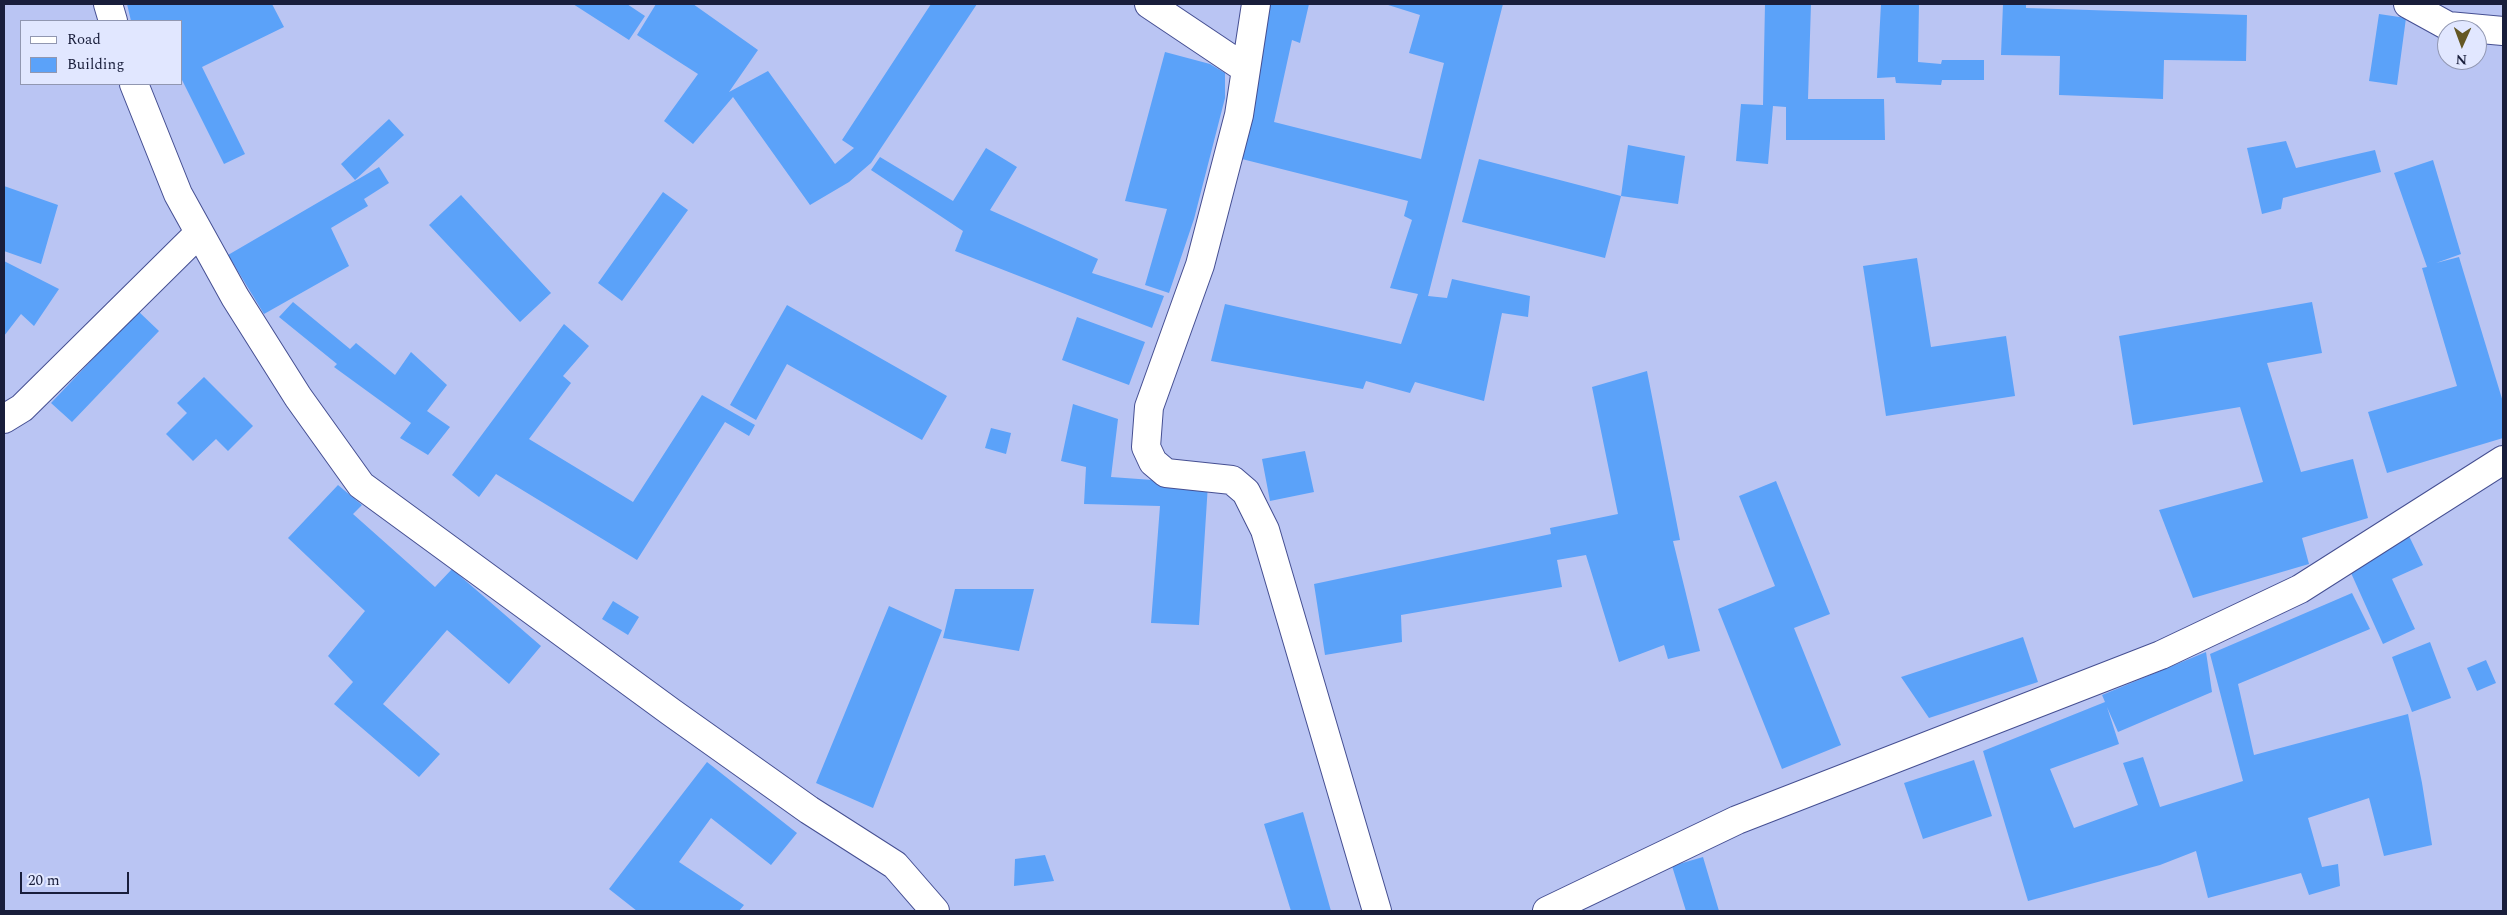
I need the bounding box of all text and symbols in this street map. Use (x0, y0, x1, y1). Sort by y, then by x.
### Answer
legend (20, 20, 182, 85)
north arrow (2437, 20, 2487, 70)
text: Road (67, 28, 101, 51)
text: N (2455, 49, 2468, 70)
text: Building (67, 53, 124, 76)
scale bar (22, 862, 131, 894)
text: 20 m (28, 869, 60, 892)

